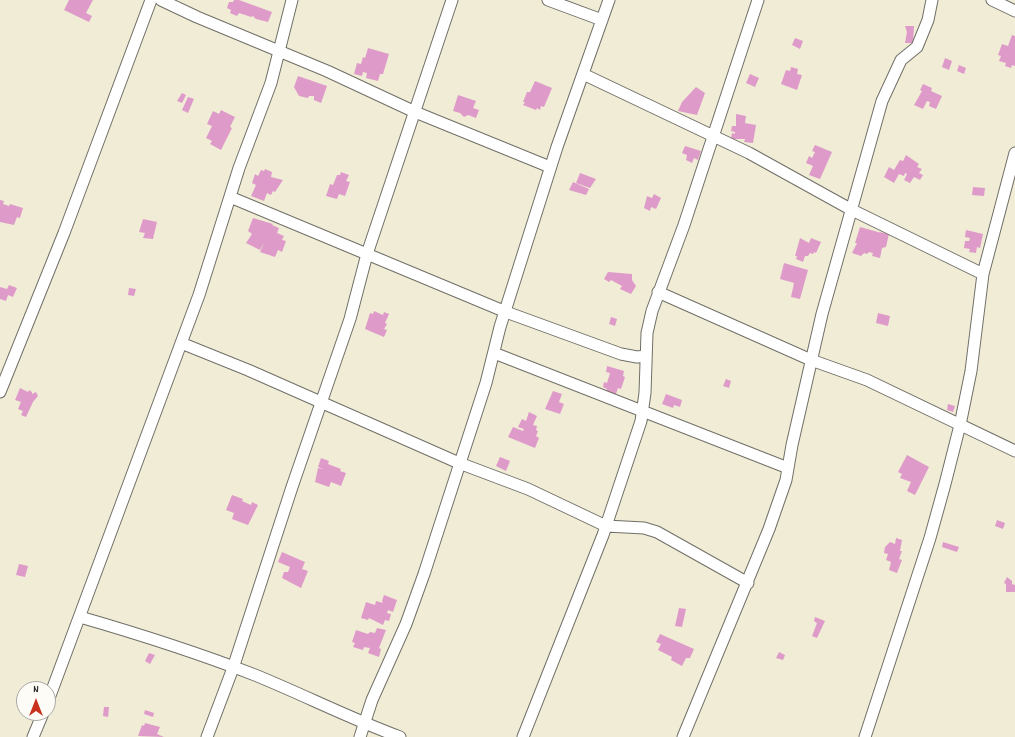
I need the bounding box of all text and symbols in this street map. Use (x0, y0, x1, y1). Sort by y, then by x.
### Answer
north arrow (16, 681, 56, 721)
text: N (33, 682, 39, 698)

